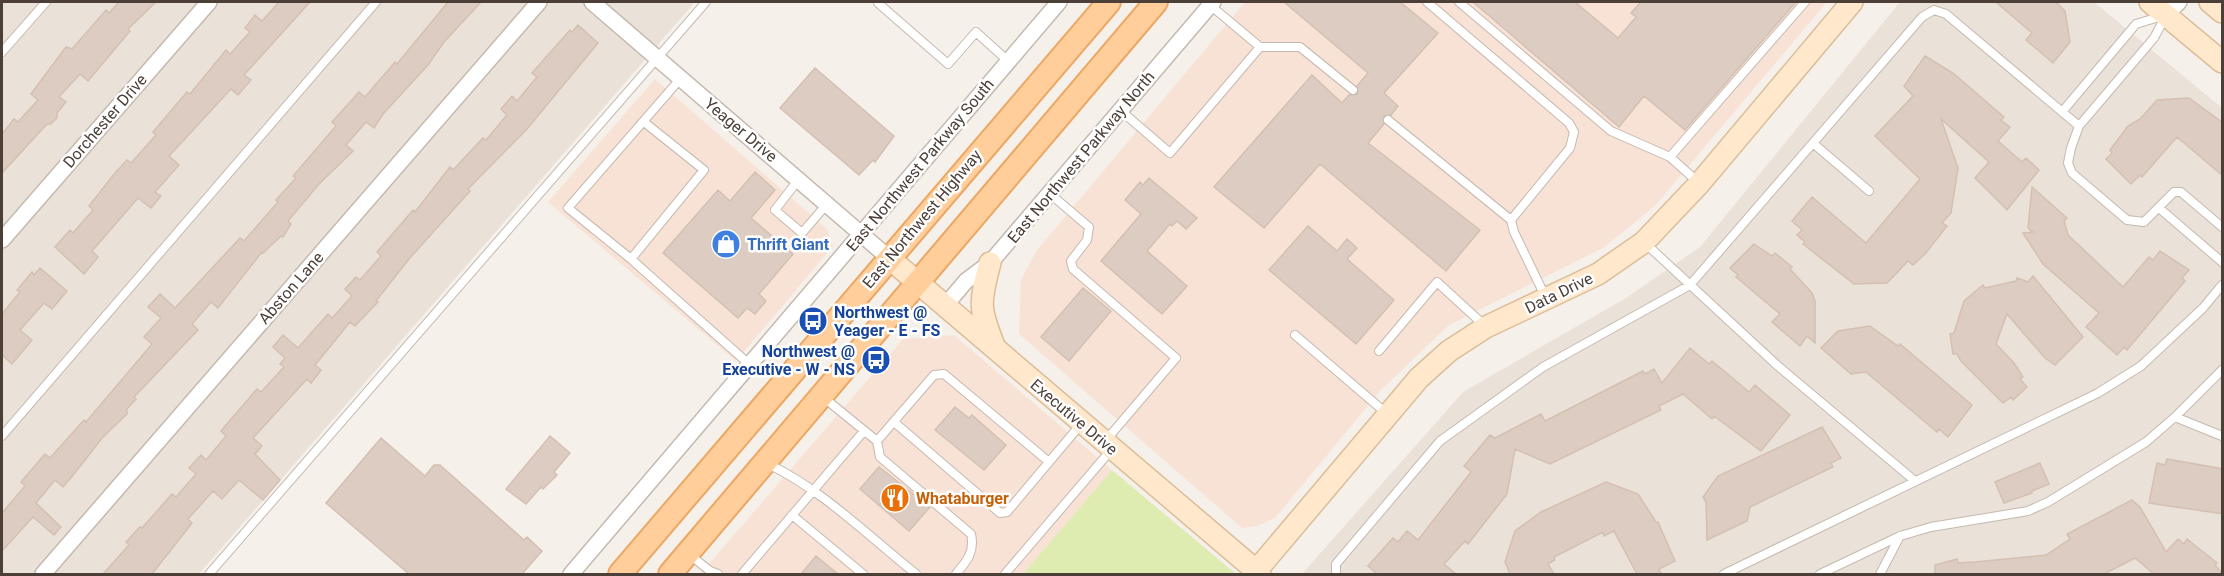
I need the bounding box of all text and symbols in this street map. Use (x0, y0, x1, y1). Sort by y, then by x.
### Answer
street label: East Northwest Parkway North (1004, 67, 1158, 247)
street label: Dorchester Drive (59, 70, 151, 172)
street label: East Northwest Parkway South (842, 75, 998, 255)
street label: Yeager Drive (701, 94, 781, 166)
street label: East Northwest Highway (859, 146, 986, 292)
shop icon: Thrift Giant (710, 228, 742, 260)
place label: Thrift Giant (747, 235, 830, 254)
street label: Abston Lane (255, 248, 327, 328)
street label: Data Drive (1522, 268, 1596, 318)
place label: Northwest @ Yeager - E - FS (834, 303, 941, 340)
bus stop icon: Northwest @ Yeager - E - FS (797, 305, 829, 337)
place label: Northwest @ Executive - W - NS (722, 342, 855, 379)
bus stop icon: Northwest @ Executive - W - NS (860, 344, 892, 376)
street label: Executive Drive (1027, 375, 1121, 459)
restaurant icon: Whataburger (879, 482, 911, 514)
place label: Whataburger (916, 489, 1009, 508)

